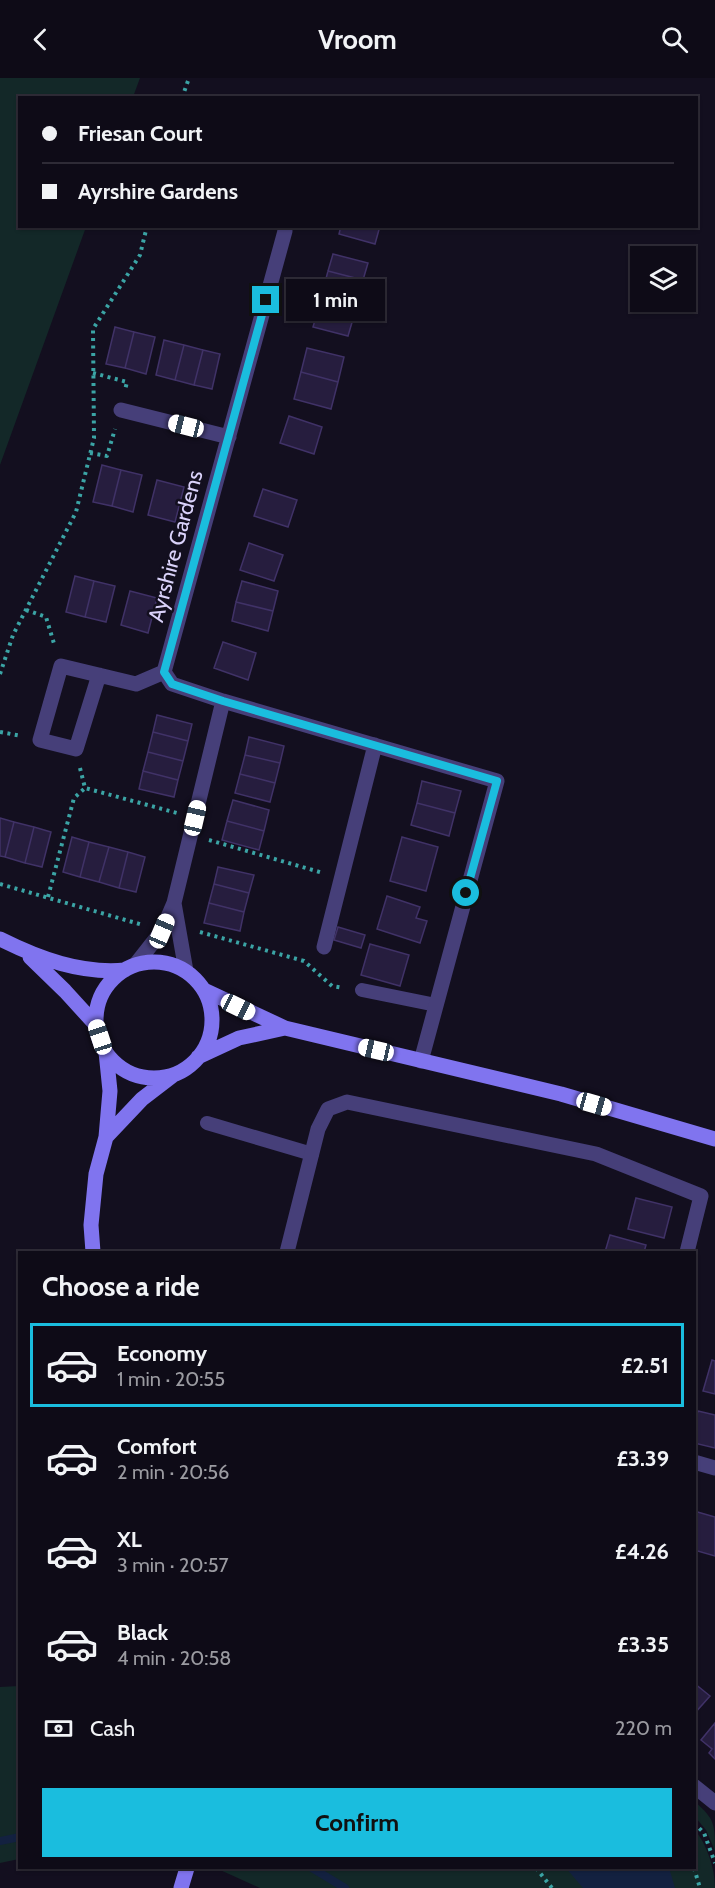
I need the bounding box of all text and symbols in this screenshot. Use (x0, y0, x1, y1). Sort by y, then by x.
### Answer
icon: back (24, 23, 57, 56)
text: Vroom (318, 23, 397, 56)
icon: search (658, 23, 691, 56)
text: Friesan Court (78, 120, 203, 147)
text: Ayrshire Gardens (78, 178, 238, 205)
map controls (630, 246, 696, 312)
button: layers (630, 246, 696, 312)
callout: 1 min (287, 279, 386, 321)
route end (252, 286, 279, 313)
text: 1 min (313, 288, 358, 312)
car (166, 413, 206, 439)
street label: Ayrshire Gardens (142, 467, 209, 625)
car (182, 798, 208, 838)
route start (452, 879, 479, 906)
car (147, 911, 177, 951)
car (218, 991, 258, 1023)
car (86, 1017, 114, 1057)
car (356, 1037, 396, 1063)
car (574, 1090, 614, 1118)
text: Choose a ride (42, 1270, 200, 1303)
icon: car (45, 1338, 99, 1392)
text: Economy (117, 1340, 207, 1367)
text: £2.51 (621, 1352, 669, 1379)
text: 1 min · 20:55 (117, 1367, 225, 1391)
icon: car (45, 1431, 99, 1485)
text: Comfort (117, 1433, 196, 1460)
text: £3.39 (617, 1445, 669, 1472)
text: 2 min · 20:56 (117, 1460, 229, 1484)
icon: car (45, 1524, 99, 1578)
text: XL (117, 1526, 142, 1553)
text: £4.26 (615, 1538, 669, 1565)
text: 3 min · 20:57 (117, 1553, 229, 1577)
icon: car (45, 1617, 99, 1671)
text: Black (117, 1619, 168, 1646)
text: £3.35 (617, 1631, 669, 1658)
text: 4 min · 20:58 (117, 1646, 231, 1670)
icon: cash (42, 1712, 75, 1745)
text: Cash (90, 1715, 135, 1742)
text: 220 m (615, 1716, 672, 1740)
button: Confirm (42, 1788, 672, 1857)

